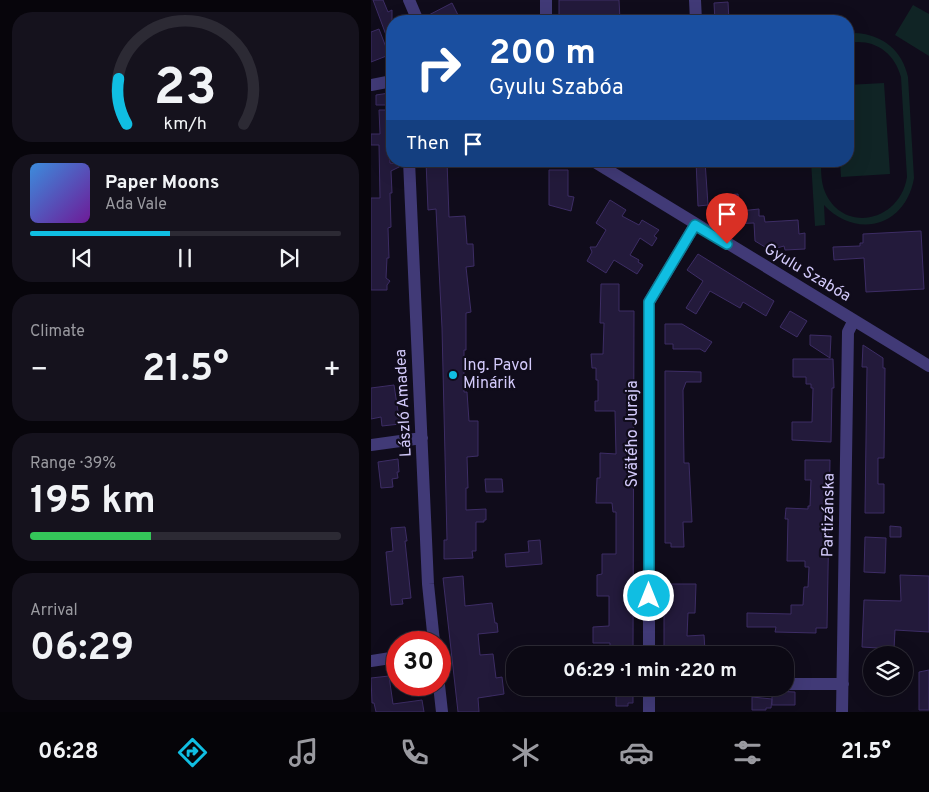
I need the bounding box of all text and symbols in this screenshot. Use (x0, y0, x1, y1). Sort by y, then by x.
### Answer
text: 200 m (489, 32, 596, 76)
icon: right (406, 35, 471, 100)
text: 23 (154, 57, 217, 123)
text: Gyulu Szabóa (489, 75, 623, 102)
text: km/h (164, 113, 207, 136)
icon: arrive (459, 130, 487, 158)
text: Then (406, 132, 449, 156)
text: Paper Moons (105, 171, 219, 195)
pin (706, 193, 748, 244)
text: Ada Vale (105, 195, 167, 215)
icon: arrive (713, 200, 741, 228)
street label: Gyulu Szabóa (760, 239, 854, 307)
icon: previous (68, 244, 96, 272)
icon: pause (171, 244, 199, 272)
icon: next (275, 244, 303, 272)
text: Climate (30, 322, 85, 342)
text: 21.5° (142, 346, 229, 395)
street label: László Amadea (391, 348, 417, 458)
text: − (30, 353, 48, 389)
text: + (323, 353, 341, 389)
place label: Ing. Pavol Minárik (463, 356, 532, 394)
marker: Ing. Pavol Minárik (447, 369, 459, 381)
street label: Svätého Juraja (623, 380, 643, 488)
text: Range · 39% (30, 454, 116, 474)
street label: Partizánska (818, 473, 840, 557)
text: 195 km (30, 478, 156, 527)
position arrow (622, 569, 674, 621)
text: Arrival (30, 601, 78, 621)
text: 06:29 (30, 625, 134, 674)
speed limit sign: 30 (386, 631, 451, 696)
map controls (863, 646, 913, 696)
button: layers (863, 646, 913, 696)
text: 06:29 · 1 min · 220 m (563, 659, 737, 683)
icon: directions (175, 735, 210, 770)
icon: music (286, 735, 321, 770)
icon: phone (397, 735, 432, 770)
icon: climate (508, 735, 543, 770)
icon: car (619, 735, 654, 770)
icon: filters (730, 735, 765, 770)
text: 06:28 (38, 739, 99, 766)
text: 21.5° (841, 739, 891, 766)

